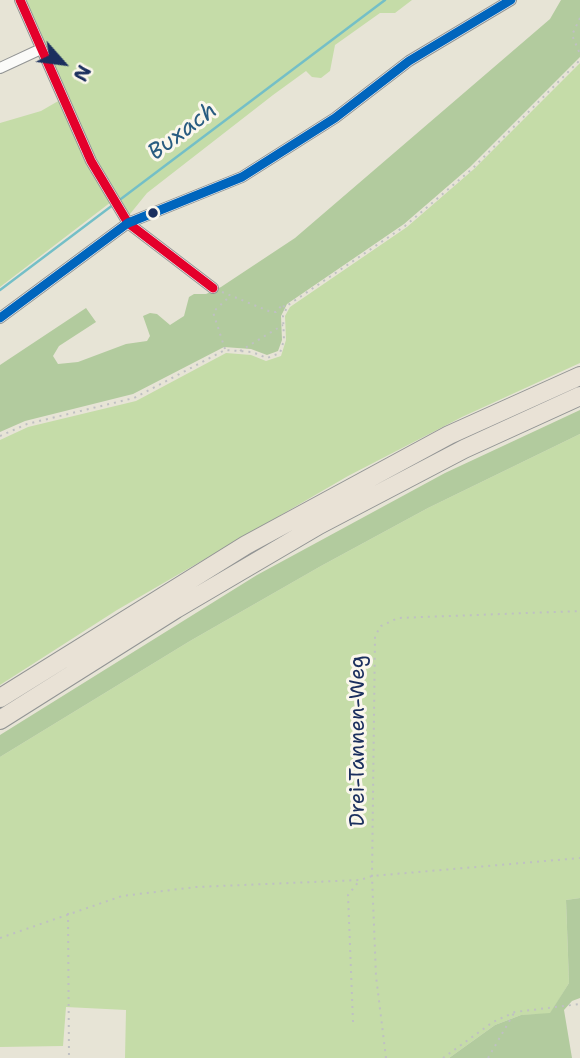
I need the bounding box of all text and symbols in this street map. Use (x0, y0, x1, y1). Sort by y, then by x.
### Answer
north arrow (28, 28, 98, 98)
text: N (67, 61, 97, 86)
water label: Buxach (143, 97, 223, 167)
unlabelled marker (146, 206, 160, 220)
street label: Drei-Tannen-Weg (346, 655, 372, 827)

